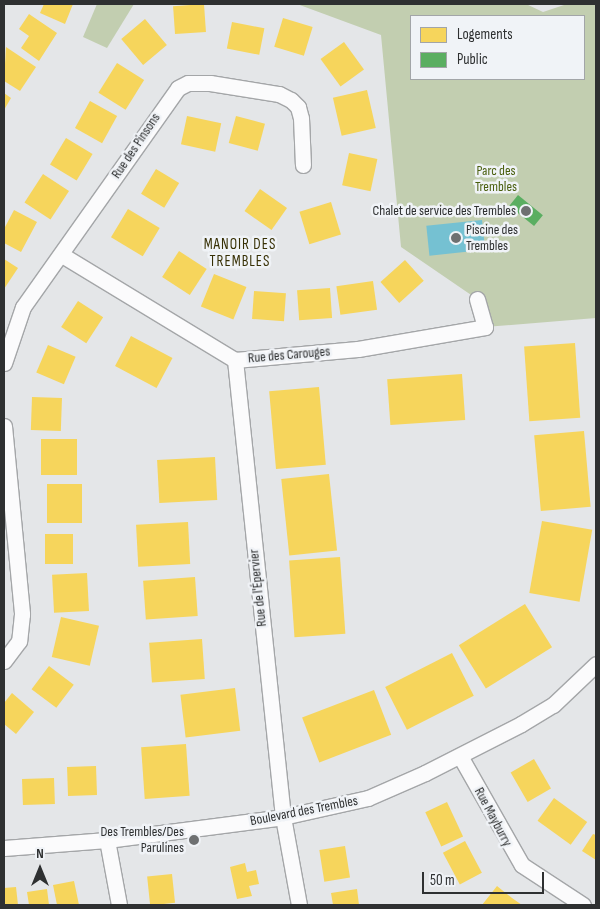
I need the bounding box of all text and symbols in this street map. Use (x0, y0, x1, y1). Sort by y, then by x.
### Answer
legend (410, 15, 585, 80)
text: Logements (457, 25, 513, 44)
text: Public (457, 50, 488, 69)
street label: Rue des Pinsons (108, 110, 164, 182)
park label: Parc des Trembles (475, 163, 517, 196)
place label: Chalet de service des Trembles (372, 203, 516, 219)
marker: Chalet de service des Trembles (520, 205, 532, 217)
place label: Piscine des Trembles (466, 222, 518, 254)
marker: Piscine des Trembles (450, 232, 462, 244)
district label: MANOIR DES TREMBLES (202, 235, 278, 270)
street label: Rue des Carouges (247, 343, 331, 367)
street label: Rue de l'Épervier (246, 549, 270, 627)
street label: Rue Mayburry (470, 785, 516, 849)
street label: Boulevard des Trembles (249, 792, 359, 830)
place label: Des Trembles/Des Parulines (100, 824, 184, 856)
marker: Des Trembles/Des Parulines (188, 834, 200, 846)
north arrow (15, 844, 65, 894)
text: N (36, 845, 44, 862)
scale bar (425, 862, 548, 894)
text: 50 m (430, 871, 455, 890)

